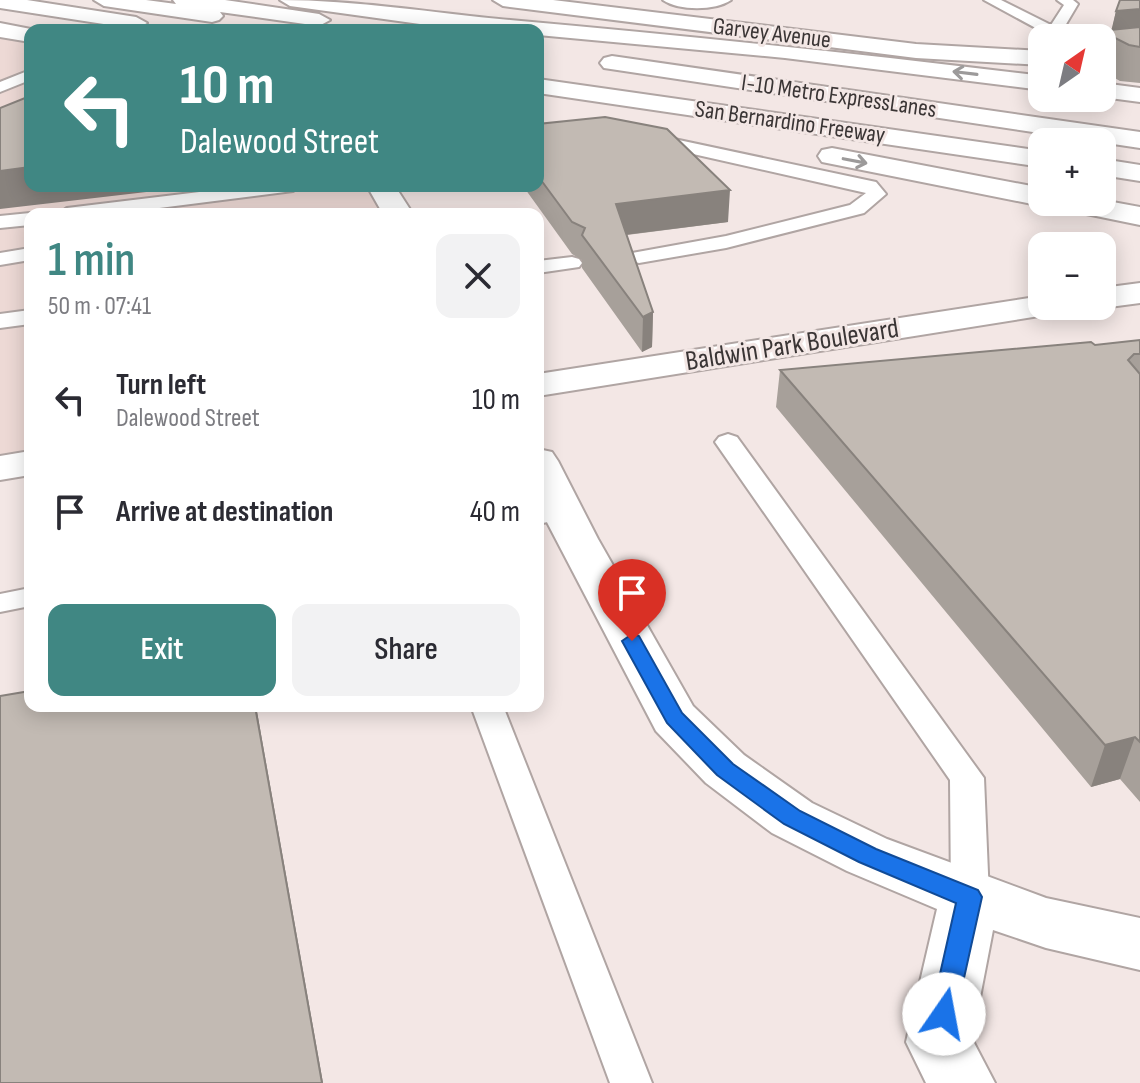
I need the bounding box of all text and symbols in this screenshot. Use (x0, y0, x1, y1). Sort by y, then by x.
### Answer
street label: Garvey Avenue (711, 11, 833, 55)
north arrow (1028, 24, 1116, 112)
map controls (1028, 24, 1116, 320)
text: 10 m (180, 53, 274, 120)
icon: left (48, 56, 152, 160)
one-way arrow (952, 66, 978, 81)
street label: I-10 Metro ExpressLanes (740, 68, 938, 124)
street label: San Bernardino Freeway (693, 94, 887, 150)
text: Dalewood Street (180, 121, 379, 164)
button: + (1028, 128, 1116, 216)
one-way arrow (842, 154, 868, 169)
text: 1 min (48, 232, 135, 289)
button: − (1028, 232, 1116, 320)
button: close (436, 234, 520, 318)
text: 50 m · 07:41 (48, 291, 151, 322)
street label: Baldwin Park Boulevard (683, 312, 901, 378)
text: Turn left (116, 367, 206, 403)
icon: left (48, 378, 92, 422)
text: 10 m (472, 382, 520, 418)
text: Dalewood Street (116, 403, 260, 434)
icon: arrive (48, 490, 92, 534)
text: Arrive at destination (116, 494, 333, 530)
text: 40 m (470, 494, 520, 530)
pin (598, 559, 666, 641)
icon: arrive (610, 571, 654, 615)
button: Exit (48, 604, 276, 696)
button: Share (292, 604, 520, 696)
position arrow (902, 972, 986, 1056)

